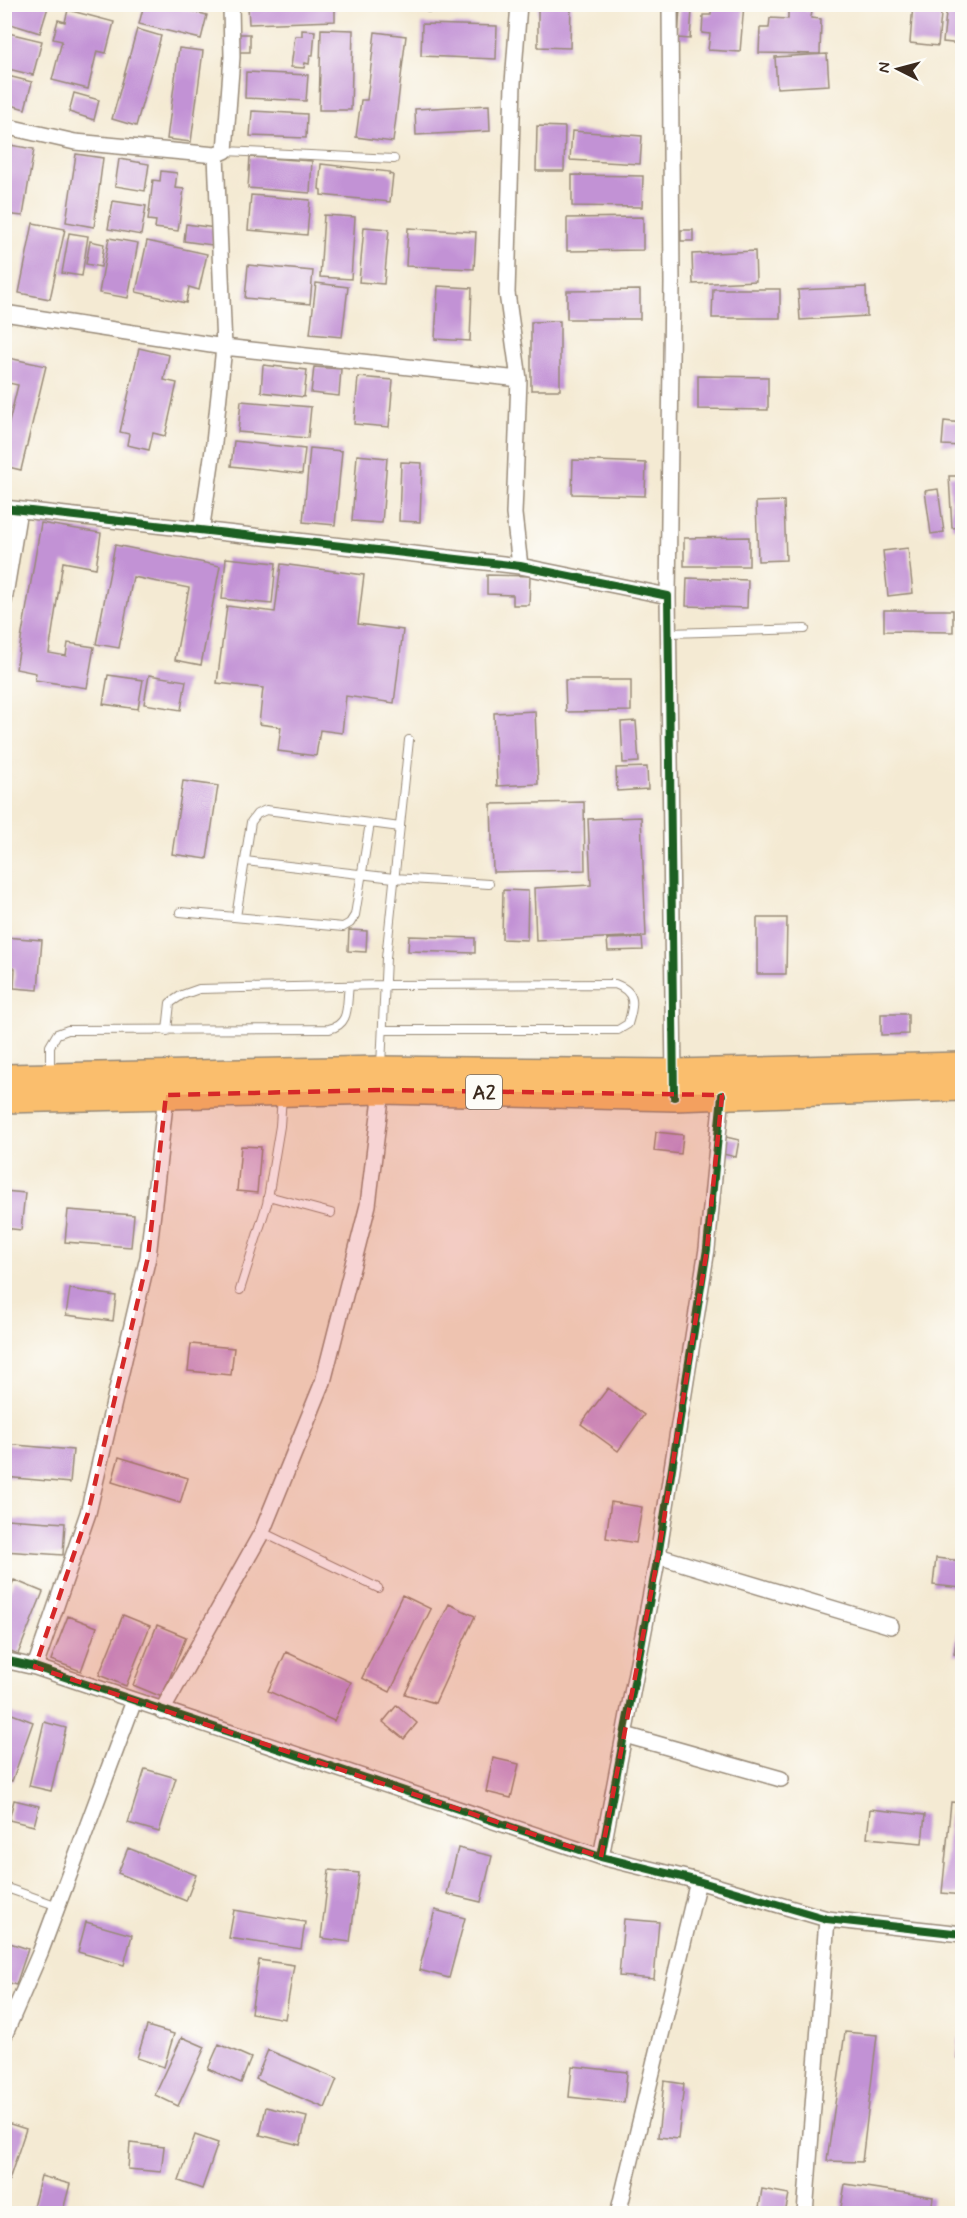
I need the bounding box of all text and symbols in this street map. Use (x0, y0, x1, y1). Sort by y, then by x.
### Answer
north arrow (868, 39, 928, 99)
text: N (874, 61, 896, 74)
road number: A2 (466, 1075, 502, 1109)

